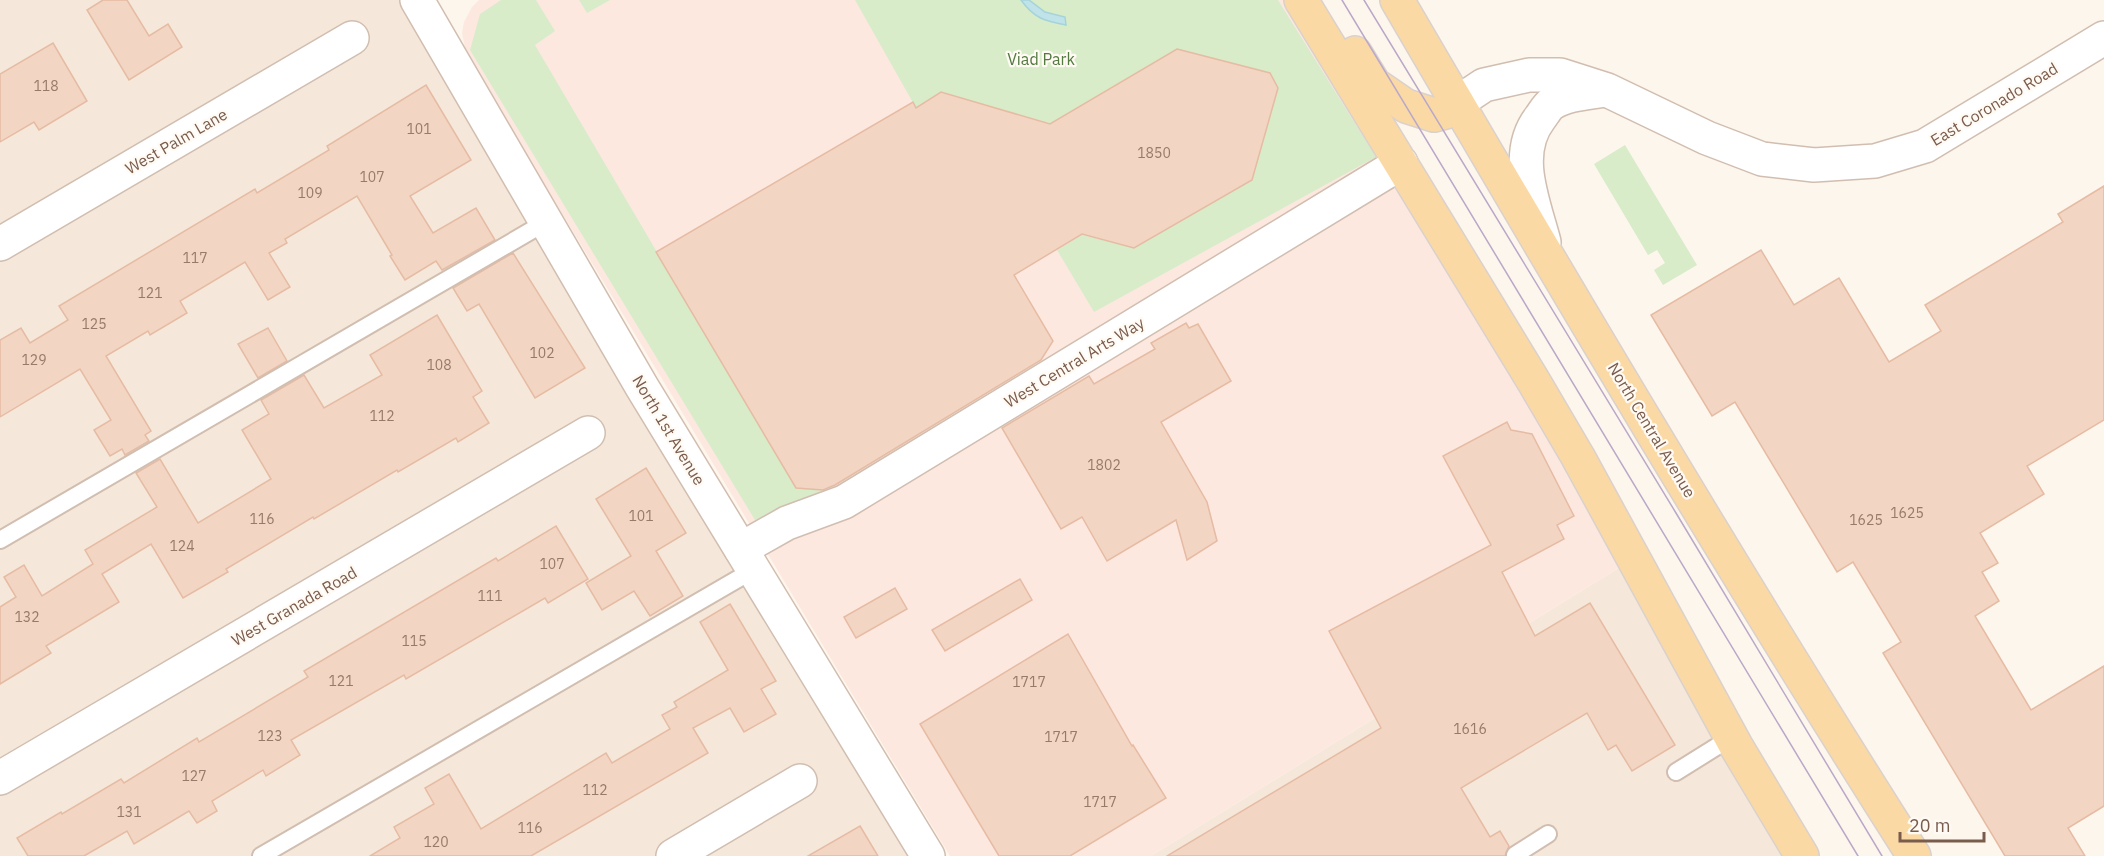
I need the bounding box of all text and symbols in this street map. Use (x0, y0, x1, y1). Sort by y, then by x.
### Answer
park label: Viad Park (1007, 49, 1075, 69)
street label: East Coronado Road (1927, 58, 2061, 150)
house number: 118 (33, 77, 59, 95)
street label: West Palm Lane (121, 104, 231, 178)
house number: 101 (406, 120, 432, 138)
house number: 1850 (1137, 144, 1171, 162)
house number: 107 (359, 168, 385, 186)
house number: 109 (297, 184, 323, 202)
house number: 117 (182, 249, 208, 267)
house number: 121 (137, 284, 163, 302)
street label: West Central Arts Way (1000, 312, 1148, 412)
house number: 125 (81, 315, 107, 333)
house number: 102 (529, 344, 555, 362)
house number: 129 (21, 351, 47, 369)
house number: 108 (426, 356, 452, 374)
street label: North Central Avenue (1604, 359, 1700, 501)
street label: North 1st Avenue (628, 371, 710, 489)
house number: 112 (369, 407, 395, 425)
house number: 1802 (1087, 456, 1121, 474)
house number: 1625 (1890, 504, 1924, 522)
house number: 101 (628, 507, 654, 525)
house number: 116 (249, 510, 275, 528)
house number: 1625 (1849, 511, 1883, 529)
house number: 124 (169, 537, 195, 555)
house number: 107 (539, 555, 565, 573)
street label: West Granada Road (228, 562, 360, 650)
house number: 111 (477, 587, 503, 605)
house number: 132 (14, 608, 40, 626)
house number: 115 (401, 632, 427, 650)
house number: 121 (328, 672, 354, 690)
house number: 1717 (1012, 673, 1046, 691)
house number: 1616 (1453, 720, 1487, 738)
house number: 123 (257, 727, 283, 745)
house number: 1717 (1044, 728, 1078, 746)
house number: 127 (181, 767, 207, 785)
house number: 112 (582, 781, 608, 799)
house number: 1717 (1083, 793, 1117, 811)
house number: 131 (116, 803, 142, 821)
scale bar (1900, 805, 1984, 843)
text: 20 m (1909, 814, 1951, 837)
house number: 116 (517, 819, 543, 837)
house number: 120 (423, 833, 449, 851)

